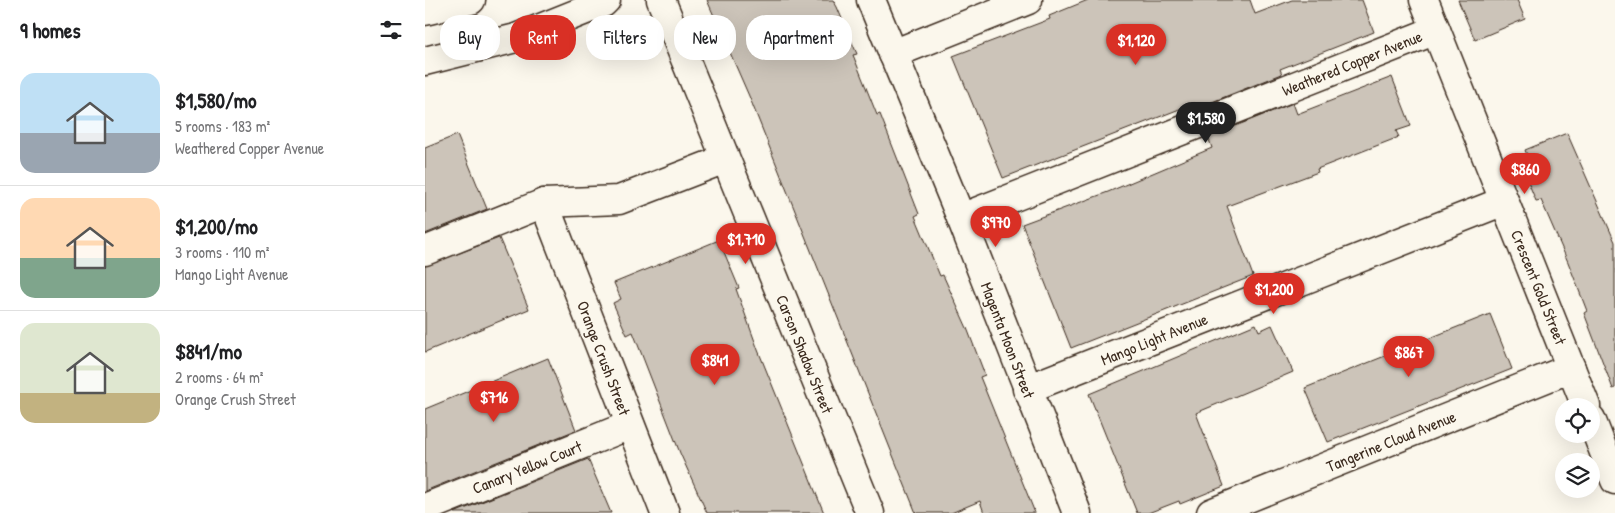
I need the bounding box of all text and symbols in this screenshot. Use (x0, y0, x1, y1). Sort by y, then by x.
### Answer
chip: Buy (440, 15, 500, 60)
chip: Rent (510, 15, 576, 60)
chip: Filters (586, 15, 664, 60)
chip: New (674, 15, 736, 60)
chip: Apartment (746, 15, 852, 60)
text: 9 homes (20, 16, 81, 45)
icon: filters (377, 16, 405, 44)
pin: $1,120 (1095, 23, 1177, 66)
street label: Weathered Copper Avenue (1279, 25, 1426, 101)
text: $1,120 (1117, 29, 1155, 51)
text: $1,580/mo (175, 86, 257, 115)
icon: home (60, 93, 120, 153)
pin: $1,580 (1165, 102, 1247, 144)
text: $1,580 (1187, 107, 1225, 129)
text: 5 rooms · 183 m² (175, 115, 270, 137)
text: Weathered Copper Avenue (175, 137, 324, 159)
pin: $860 (1495, 152, 1555, 195)
text: $860 (1511, 158, 1539, 180)
pin: $970 (966, 206, 1026, 248)
text: $970 (981, 211, 1011, 233)
text: $1,200/mo (175, 212, 258, 241)
icon: home (60, 218, 120, 278)
pin: $1,710 (705, 222, 787, 265)
street label: Crescent Gold Street (1506, 226, 1572, 348)
text: $1,710 (727, 228, 765, 250)
text: 3 rooms · 110 m² (175, 241, 270, 263)
text: Mango Light Avenue (175, 263, 288, 285)
pin: $1,200 (1233, 272, 1315, 315)
text: $1,200 (1255, 278, 1293, 300)
street label: Magenta Moon Street (976, 279, 1040, 402)
street label: Carson Shadow Street (771, 291, 839, 417)
street label: Orange Crush Street (572, 298, 636, 419)
street label: Mango Light Avenue (1097, 307, 1211, 370)
pin: $867 (1379, 336, 1439, 378)
text: $841/mo (175, 337, 242, 366)
text: $867 (1394, 341, 1424, 363)
icon: home (60, 343, 120, 403)
pin: $841 (685, 344, 745, 386)
text: $841 (702, 349, 728, 371)
text: 2 rooms · 64 m² (175, 366, 263, 388)
pin: $716 (464, 380, 524, 423)
text: $716 (480, 386, 508, 408)
text: Orange Crush Street (175, 388, 296, 410)
map controls (1555, 398, 1600, 498)
button: locate (1555, 398, 1600, 443)
street label: Tangerine Cloud Avenue (1323, 405, 1460, 477)
street label: Canary Yellow Court (469, 435, 585, 499)
button: layers (1555, 453, 1600, 498)

